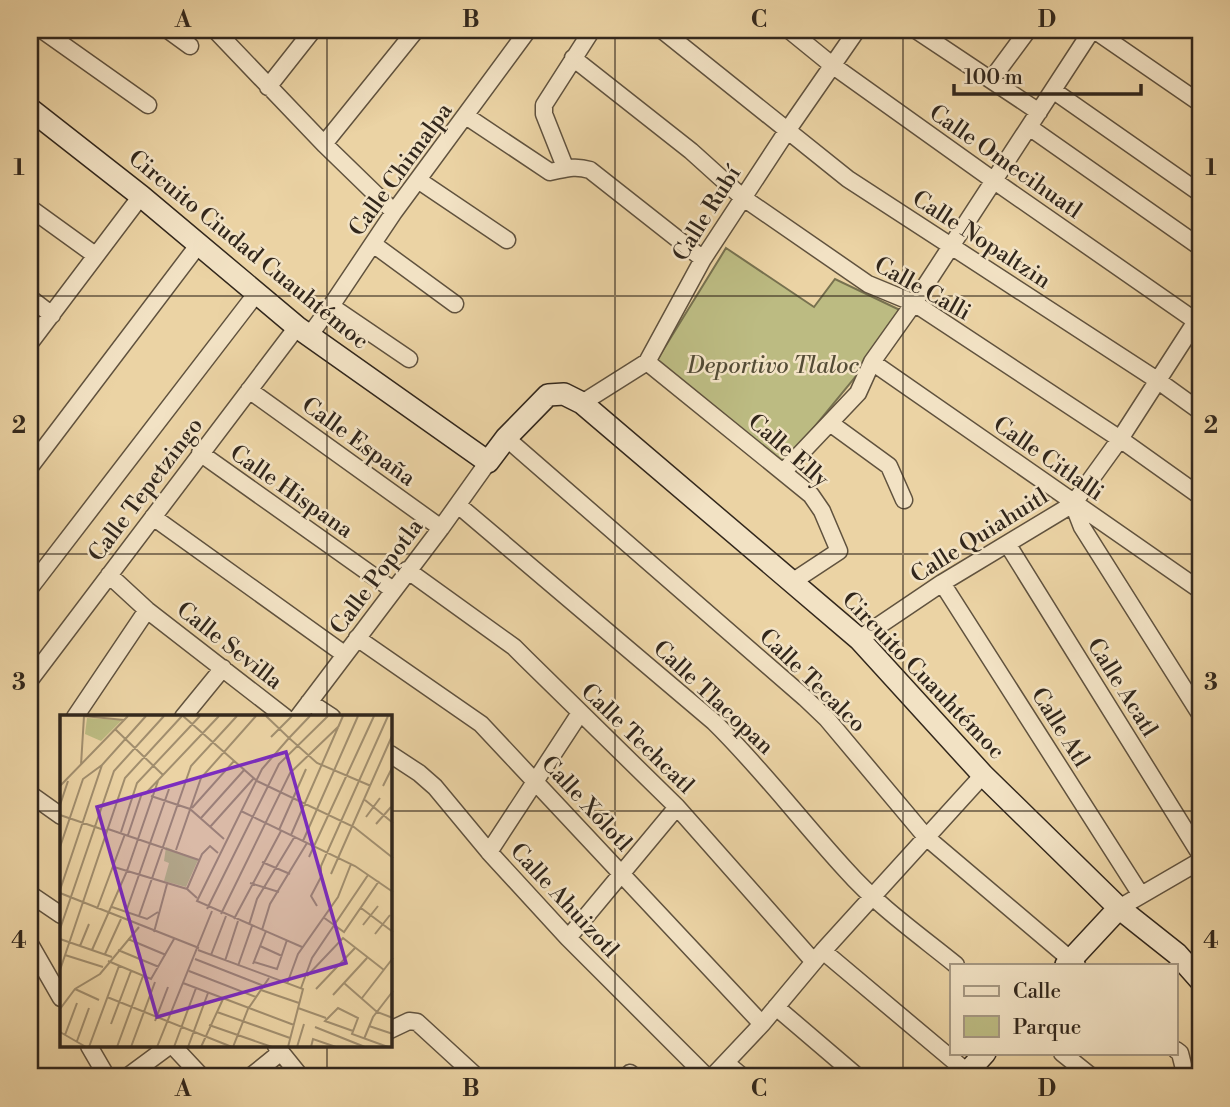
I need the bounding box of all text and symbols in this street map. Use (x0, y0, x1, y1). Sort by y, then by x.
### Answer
text: A (174, 6, 192, 34)
text: B (462, 6, 480, 34)
text: C (751, 6, 767, 34)
text: D (1038, 6, 1056, 34)
scale bar (954, 52, 1141, 96)
text: 100 m (964, 65, 1023, 91)
street label: Calle Chimalpa (343, 97, 459, 242)
street label: Calle Omecihuatl (924, 99, 1087, 225)
street label: Circuito Ciudad Cuauhtémoc (122, 144, 374, 355)
text: 1 (13, 154, 25, 182)
text: 1 (1205, 154, 1217, 182)
street label: Calle Rubí (667, 160, 748, 266)
street label: Calle Nopaltzin (907, 185, 1056, 295)
street label: Calle Calli (869, 251, 976, 327)
park label: Deportivo Tlaloc (686, 352, 859, 380)
street label: Calle España (296, 391, 421, 493)
street label: Calle Elly (742, 408, 835, 494)
street label: Calle Citlalli (988, 410, 1109, 507)
text: 2 (12, 412, 26, 440)
street label: Calle Tepetzingo (82, 412, 209, 567)
text: 2 (1204, 412, 1218, 440)
street label: Calle Hispana (225, 439, 359, 545)
street label: Calle Quiahuitl (905, 482, 1054, 589)
street label: Calle Popotla (324, 513, 430, 640)
street label: Circuito Cuauhtémoc (836, 586, 1011, 765)
street label: Calle Sevilla (171, 596, 288, 696)
street label: Calle Tecalco (753, 623, 872, 739)
street label: Calle Acatl (1081, 633, 1164, 742)
street label: Calle Tlacopan (647, 635, 780, 761)
text: 3 (12, 669, 26, 697)
text: 3 (1204, 669, 1218, 697)
street label: Calle Techcatl (575, 678, 700, 800)
street label: Calle Atl (1025, 683, 1096, 773)
inset map (60, 715, 392, 1048)
street label: Calle Xólotl (535, 750, 638, 857)
street label: Calle Ahuizotl (504, 838, 625, 964)
text: 4 (11, 927, 27, 955)
text: 4 (1203, 927, 1219, 955)
legend (950, 964, 1178, 1054)
text: Calle (1013, 979, 1061, 1005)
text: Parque (1013, 1015, 1081, 1041)
text: A (174, 1075, 192, 1103)
text: B (462, 1075, 480, 1103)
text: C (751, 1075, 767, 1103)
text: D (1038, 1075, 1056, 1103)

